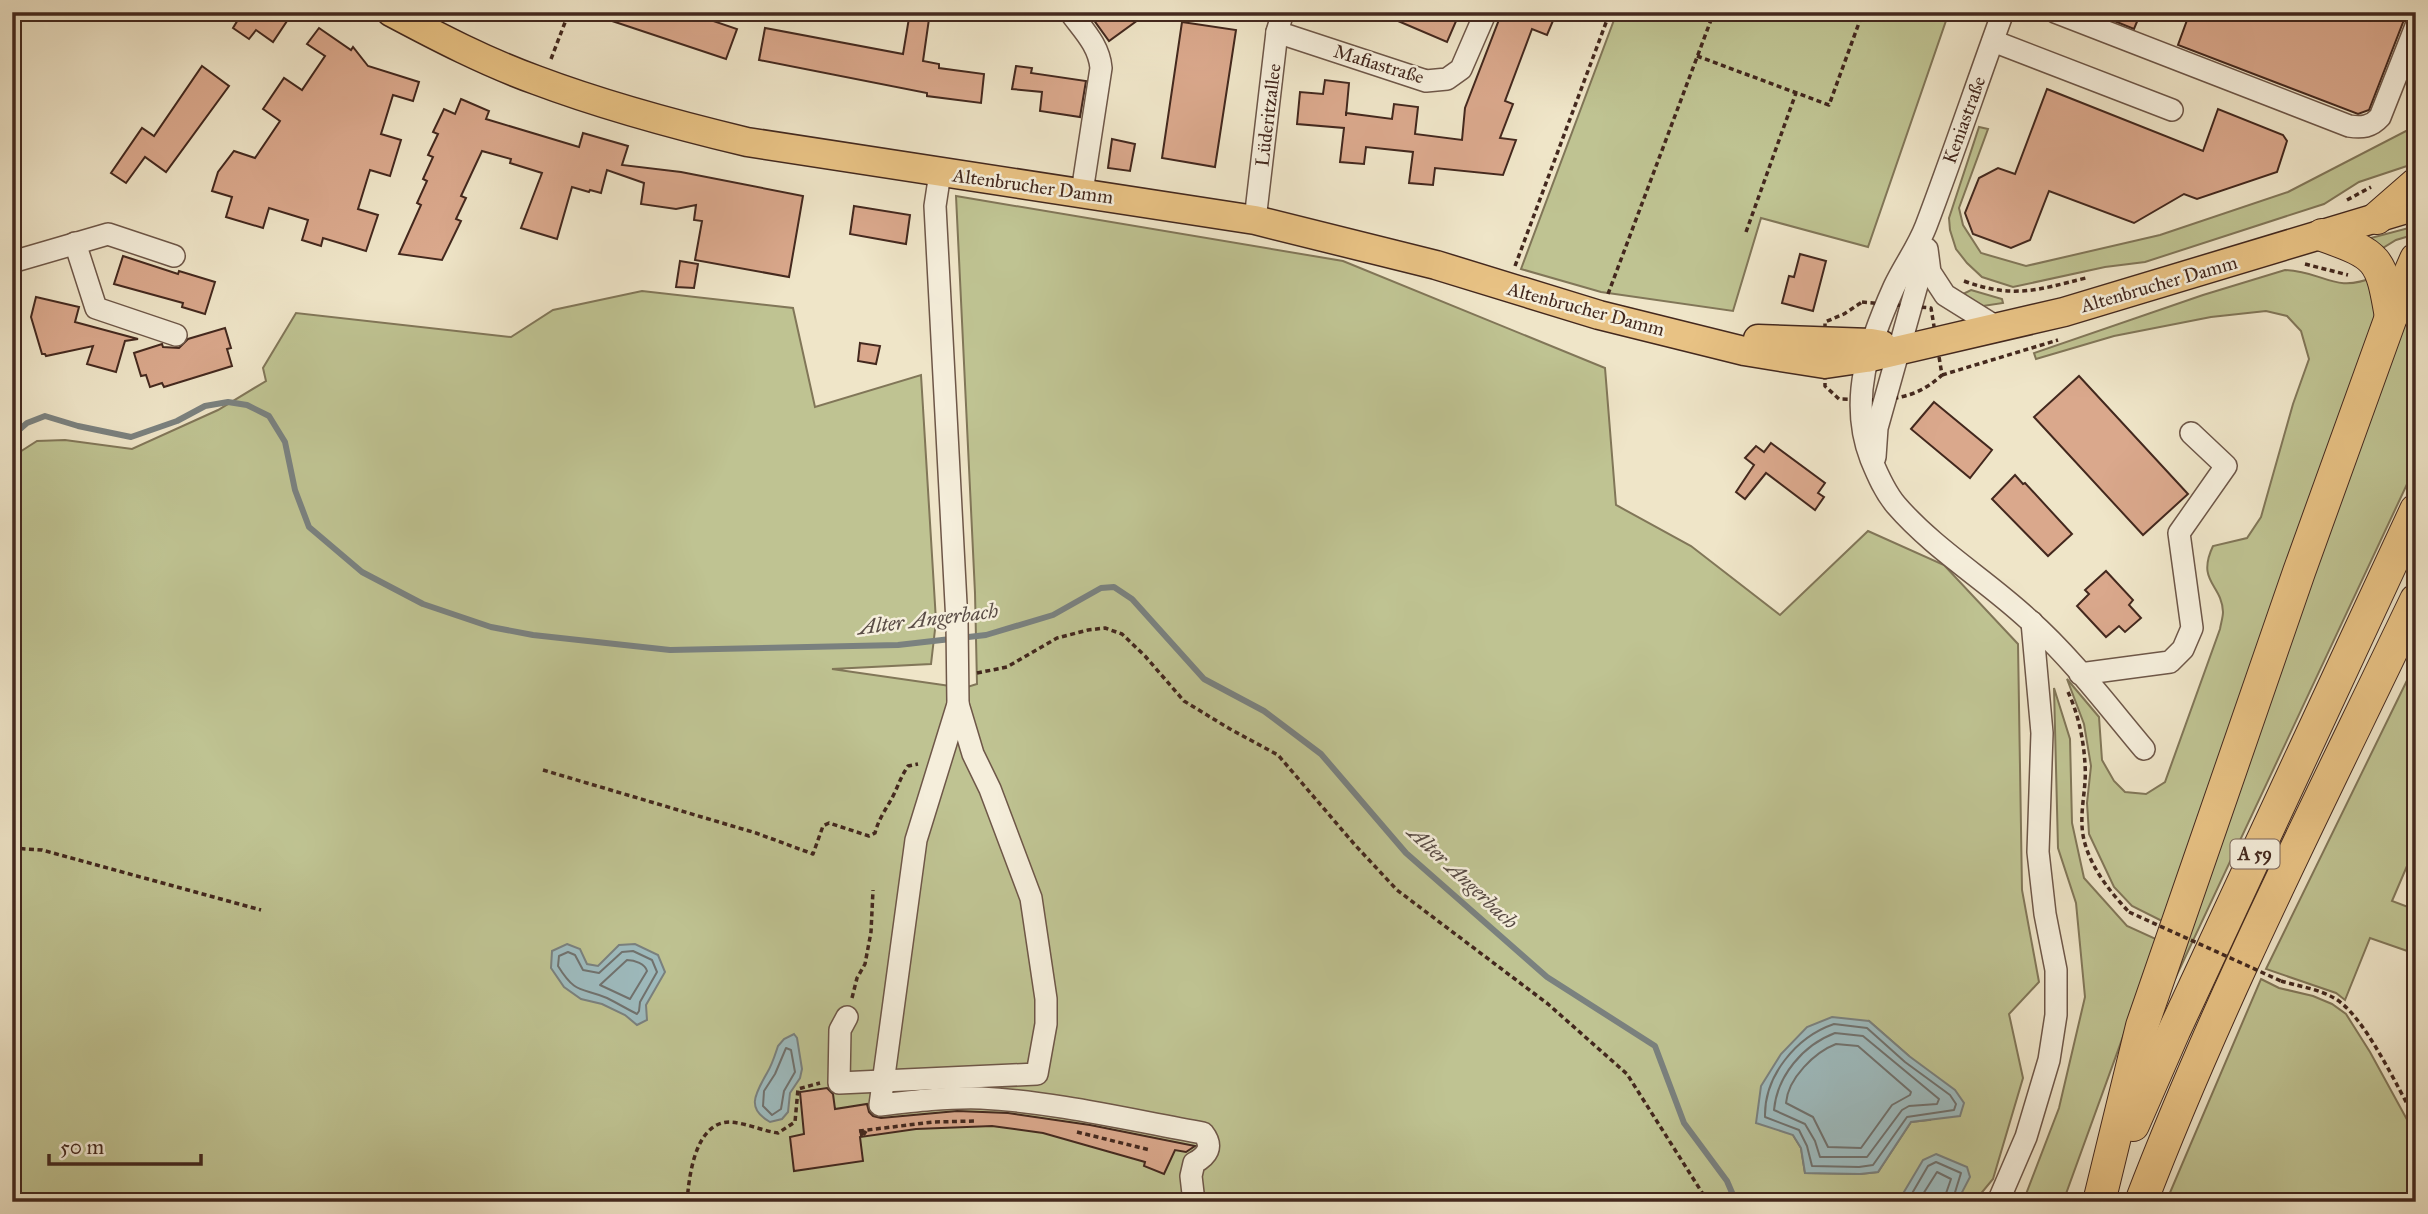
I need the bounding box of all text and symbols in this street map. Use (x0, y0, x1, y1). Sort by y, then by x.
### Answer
street label: Mafiastraße (1331, 39, 1427, 89)
street label: Lüderitzallee (1250, 62, 1286, 168)
street label: Keniastraße (1938, 73, 1990, 167)
street label: Altenbrucher Damm (950, 163, 1115, 209)
street label: Altenbrucher Damm (2077, 251, 2240, 318)
street label: Altenbrucher Damm (1504, 277, 1667, 341)
water label: Alter Angerbach (854, 597, 1000, 641)
water label: Alter Angerbach (1401, 818, 1524, 935)
road number: A 59 (2230, 840, 2280, 868)
scale bar (49, 1123, 201, 1167)
text: 50 m (60, 1134, 105, 1160)

